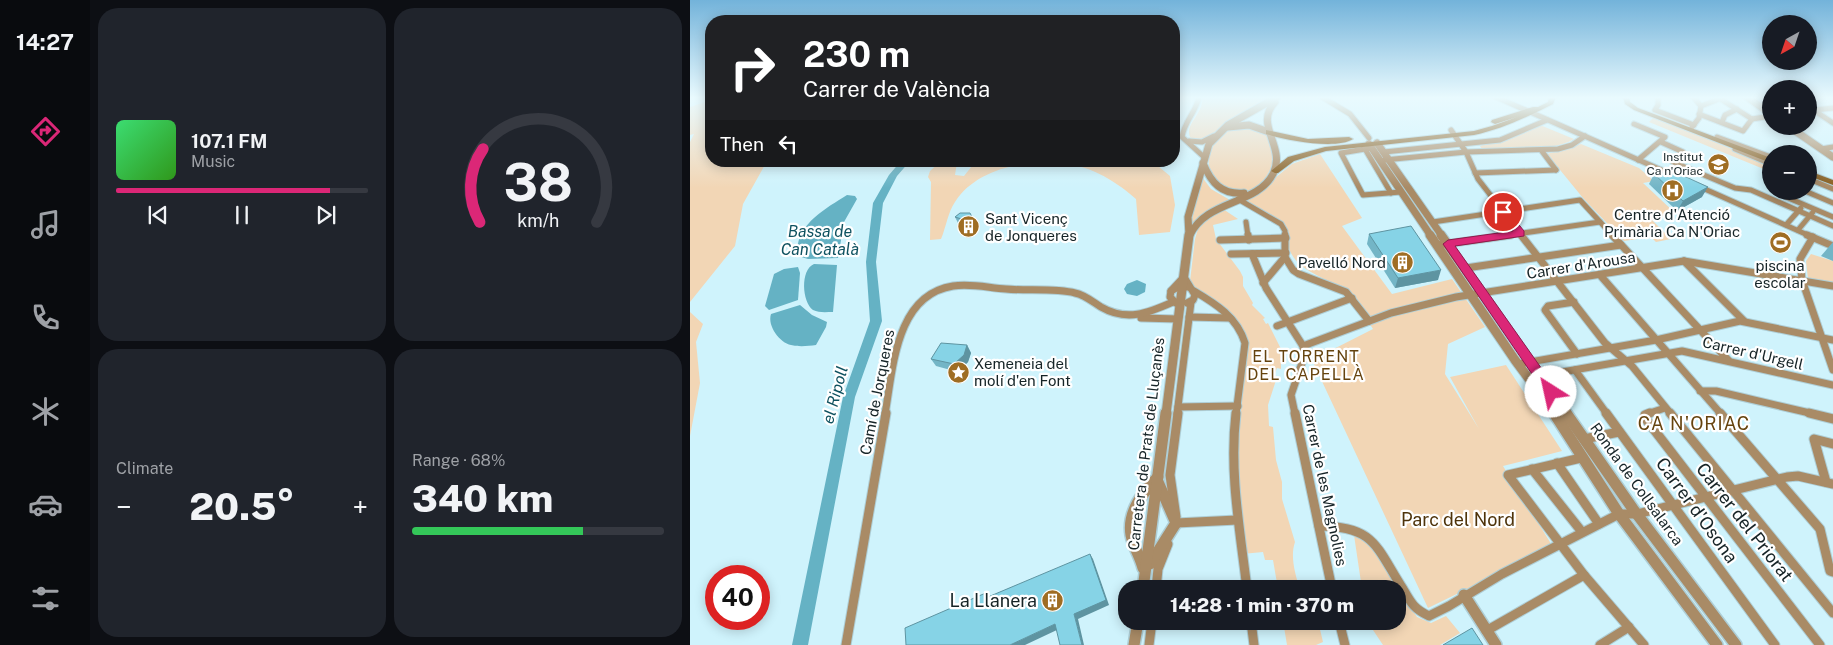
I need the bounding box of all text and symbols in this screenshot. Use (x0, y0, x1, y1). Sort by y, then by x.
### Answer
north arrow (1762, 15, 1818, 70)
map controls (1762, 15, 1817, 200)
text: 14:27 (16, 29, 74, 55)
text: 230 m (803, 34, 910, 75)
icon: right (720, 35, 785, 100)
text: Carrer de València (803, 76, 990, 102)
button: + (1762, 80, 1817, 135)
icon: directions (28, 114, 63, 149)
text: 107.1 FM (191, 130, 267, 152)
icon: left (774, 130, 802, 158)
text: Then (720, 133, 764, 155)
button: − (1762, 145, 1817, 200)
place label: Institut Ca n'Oriac (1646, 150, 1703, 178)
text: Music (191, 152, 235, 171)
text: 38 (503, 152, 573, 213)
school or university icon: Institut Ca n'Oriac (1707, 152, 1731, 176)
hospital icon: Centre d'Atenció Primària Ca N'Oriac (1660, 179, 1684, 203)
pin (1482, 191, 1524, 233)
icon: arrive (1489, 198, 1517, 226)
icon: previous (144, 201, 172, 229)
icon: pause (228, 201, 256, 229)
icon: next (312, 201, 340, 229)
place label: Centre d'Atenció Primària Ca N'Oriac (1604, 206, 1740, 240)
icon: music (28, 207, 63, 242)
text: km/h (517, 210, 559, 231)
place label: Sant Vicenç de Jonqueres (985, 210, 1077, 244)
building icon: Sant Vicenç de Jonqueres (957, 215, 981, 239)
water label: Bassa de Can Català (781, 222, 859, 259)
sports icon: piscina escolar (1768, 230, 1792, 254)
street label: Carrer d'Arousa (1525, 248, 1637, 282)
building icon: Pavelló Nord (1390, 250, 1414, 274)
place label: Pavelló Nord (1298, 254, 1386, 271)
place label: piscina escolar (1754, 257, 1806, 291)
icon: phone (28, 300, 63, 335)
street label: Camí de Jorqueres (856, 328, 898, 456)
street label: Carrer d'Urgell (1701, 333, 1805, 373)
street label: Carretera de Prats de Lluçanès (1125, 337, 1167, 551)
district label: EL TORRENT DEL CAPELLÀ (1247, 347, 1365, 384)
place label: Xemeneia del molí d'en Font (974, 355, 1071, 389)
place icon: Xemeneia del molí d'en Font (946, 360, 970, 384)
water label: el Ripoll (818, 364, 852, 426)
position arrow (1524, 365, 1576, 417)
icon: climate (28, 394, 63, 429)
street label: Carrer de les Magnolies (1300, 403, 1350, 567)
district label: CA N'ORIAC (1638, 413, 1750, 434)
street label: Ronda de Collsalarca (1587, 420, 1687, 548)
text: Range · 68% (412, 451, 505, 470)
street label: Carrer d'Osona (1652, 453, 1742, 567)
text: Climate (116, 459, 173, 478)
street label: Carrer del Priorat (1692, 459, 1798, 585)
text: 340 km (412, 476, 553, 521)
text: 20.5° (189, 484, 295, 529)
icon: car (28, 487, 63, 522)
text: − (116, 490, 132, 523)
text: + (352, 490, 368, 523)
park label: Parc del Nord (1401, 509, 1515, 530)
speed limit sign: 40 (705, 565, 770, 630)
icon: filters (28, 581, 63, 616)
building icon: La Llanera (1041, 588, 1065, 612)
place label: La Llanera (950, 590, 1037, 611)
text: 14:28 · 1 min · 370 m (1170, 594, 1354, 616)

